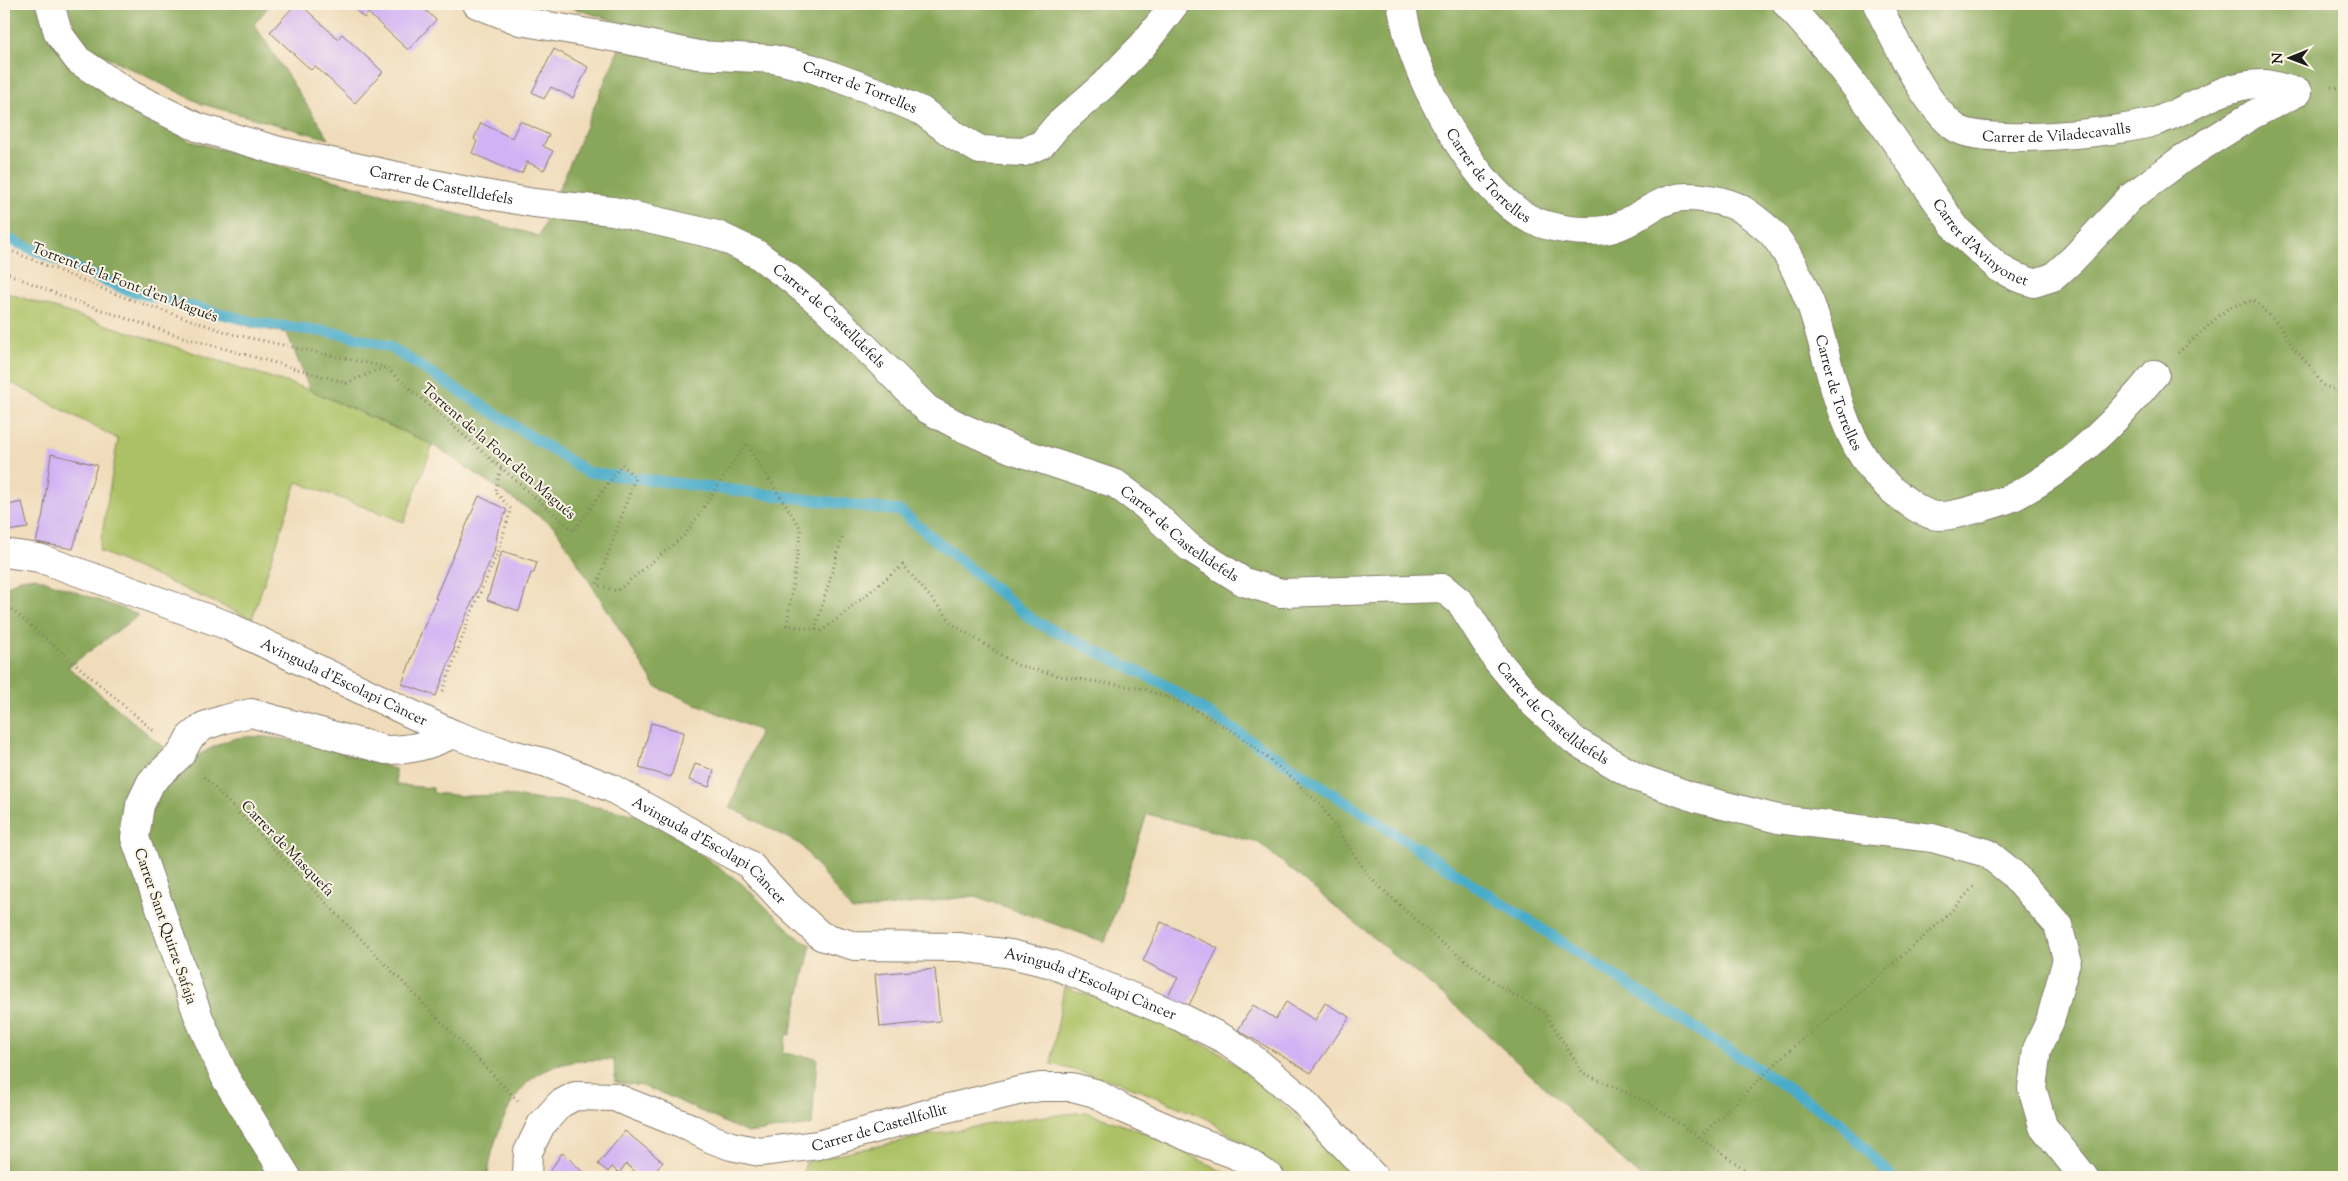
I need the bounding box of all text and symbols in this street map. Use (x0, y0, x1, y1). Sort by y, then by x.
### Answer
north arrow (2266, 32, 2316, 82)
text: N (2269, 52, 2289, 64)
street label: Carrer de Torrelles (800, 57, 920, 120)
street label: Carrer de Viladecavalls (1981, 118, 2132, 149)
street label: Carrer de Torrelles (1440, 125, 1534, 229)
street label: Carrer de Castelldefels (367, 162, 515, 211)
street label: Carrer d'Avinyonet (1927, 195, 2031, 292)
street label: Torrent de la Font d'en Magués (28, 238, 221, 329)
street label: Carrer de Castelldefels (768, 260, 890, 374)
street label: Carrer de Torrelles (1809, 333, 1867, 455)
street label: Torrent de la Font d'en Magués (416, 379, 580, 525)
street label: Carrer de Castelldefels (1115, 481, 1243, 588)
street label: Avinguda d'Escolapi Càncer (257, 634, 431, 732)
street label: Carrer de Castelldefels (1491, 658, 1613, 771)
street label: Avinguda d'Escolapi Càncer (628, 793, 790, 910)
street label: Carrer de Masquefa (235, 796, 339, 902)
street label: Carrer Sant Quirze Safaja (128, 845, 201, 1008)
street label: Avinguda d'Escolapi Càncer (1003, 944, 1179, 1026)
street label: Carrer de Castellfollit (811, 1100, 949, 1158)

